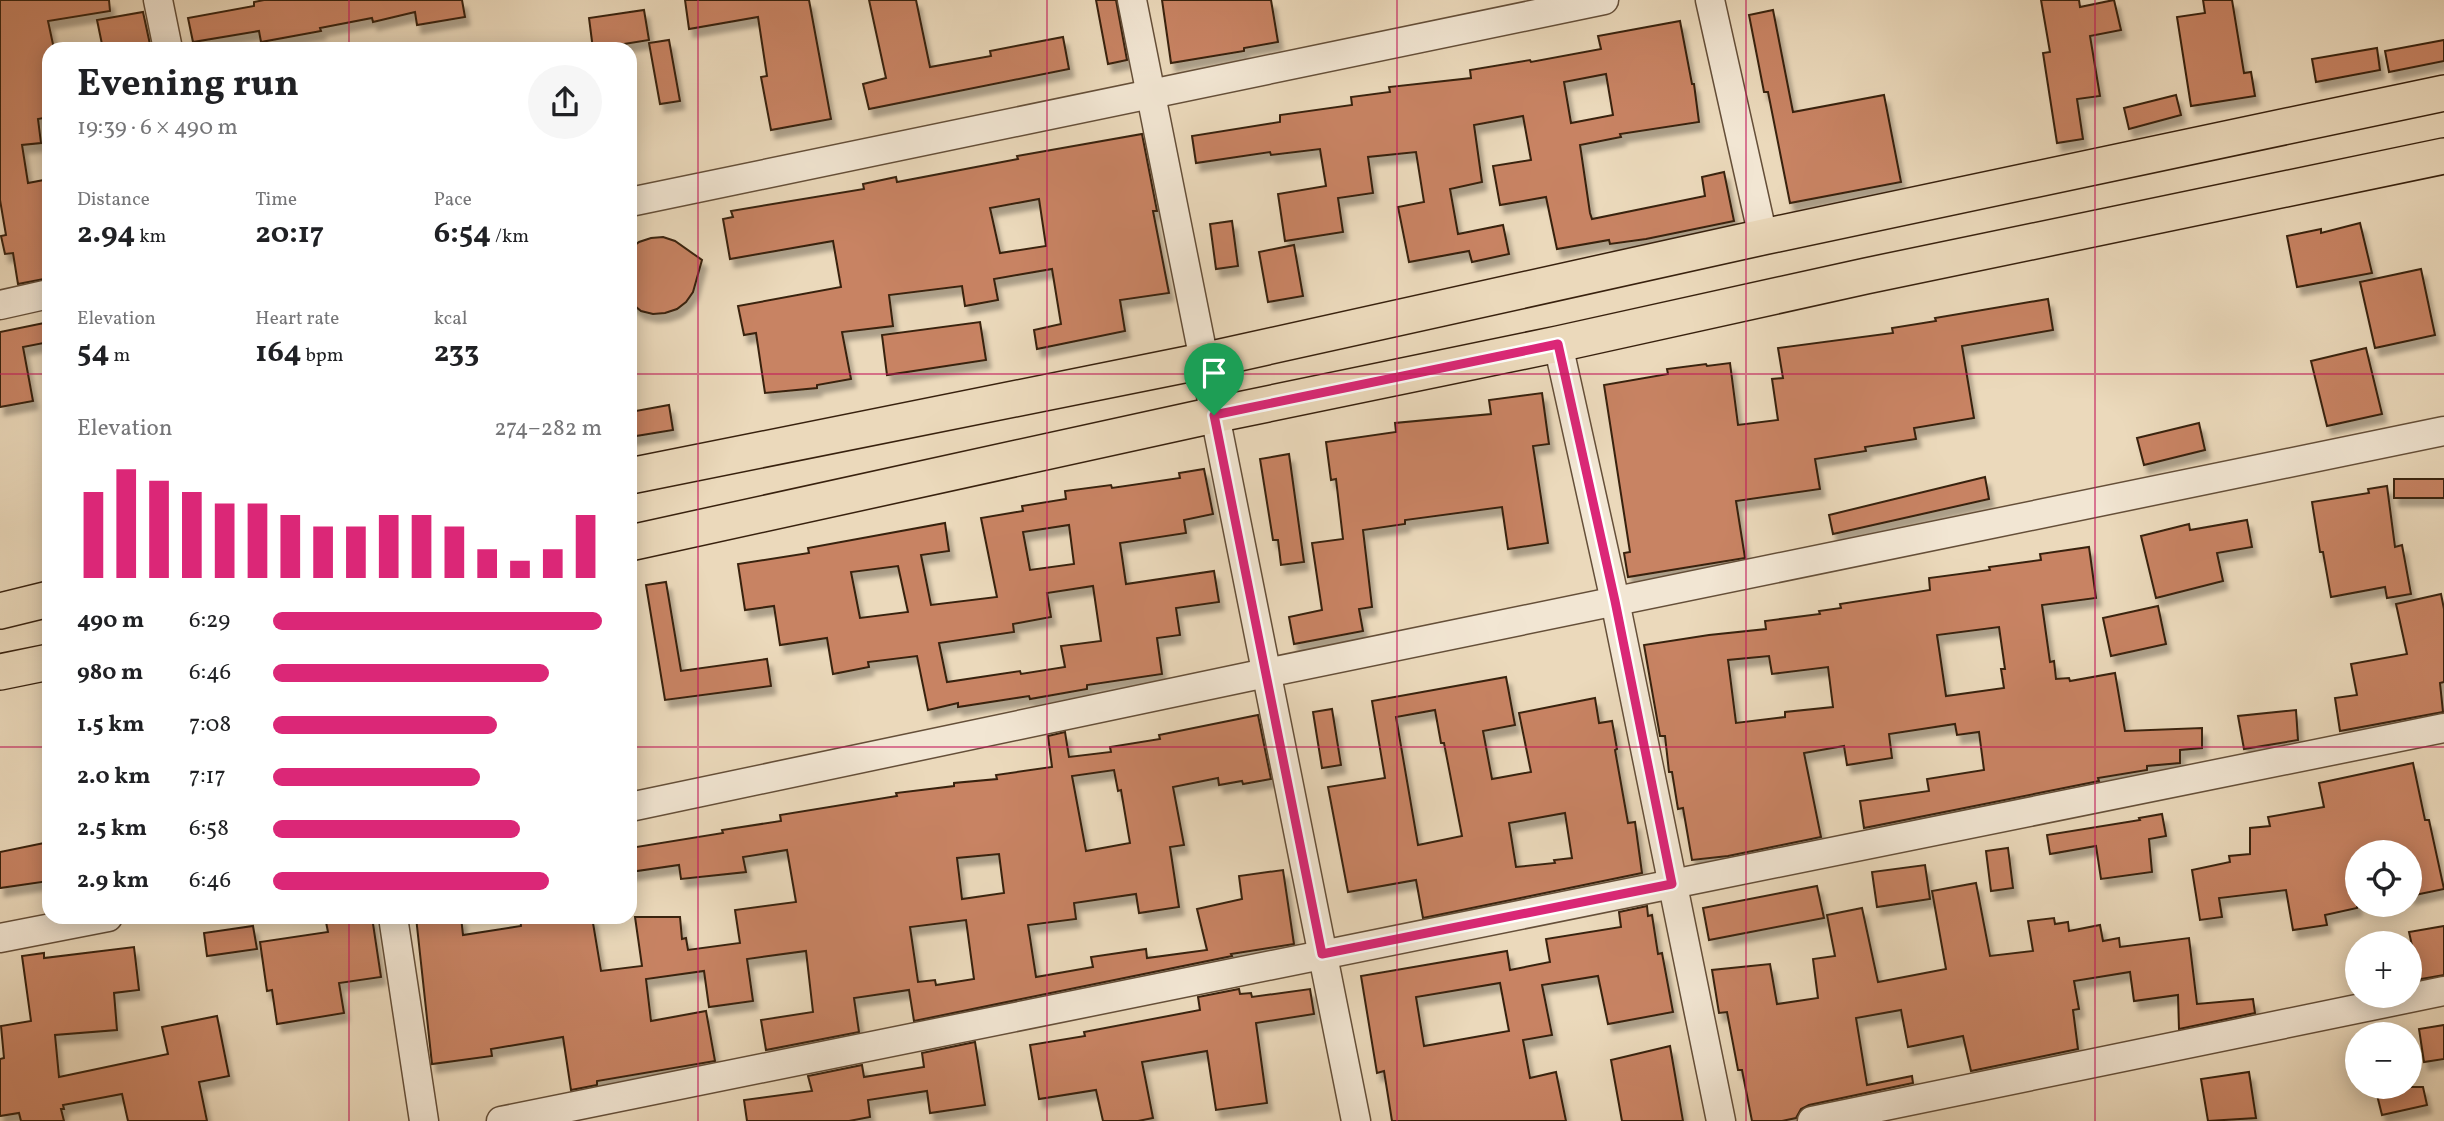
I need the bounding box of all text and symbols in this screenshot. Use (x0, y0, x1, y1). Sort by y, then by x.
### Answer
text: Evening run (77, 59, 299, 112)
button: share (528, 65, 602, 139)
text: 19:39 · 6 × 490 m (77, 112, 238, 144)
text: Distance (77, 187, 150, 213)
text: Time (255, 187, 297, 213)
text: Pace (434, 187, 472, 213)
text: 2.94 (77, 213, 135, 255)
text: 20:17 (255, 213, 324, 255)
text: 6:54 (434, 213, 491, 255)
text: km (135, 224, 166, 250)
text: /km (491, 224, 529, 250)
text: Elevation (77, 306, 156, 332)
text: Heart rate (255, 306, 339, 332)
text: kcal (434, 306, 467, 332)
text: 54 (77, 332, 110, 374)
text: 164 (255, 332, 302, 374)
text: 233 (434, 332, 479, 374)
text: m (110, 343, 130, 369)
text: bpm (302, 343, 344, 369)
pin (1184, 343, 1244, 415)
icon: arrive (1195, 354, 1233, 392)
text: Elevation (77, 413, 173, 445)
text: 274–282 m (494, 413, 602, 445)
text: 490 m (77, 605, 144, 637)
text: 6:29 (189, 605, 230, 637)
text: 980 m (77, 657, 143, 689)
text: 6:46 (189, 657, 231, 689)
text: 1.5 km (77, 709, 144, 741)
text: 7:08 (189, 709, 231, 741)
text: 2.0 km (77, 761, 150, 793)
text: 7:17 (189, 761, 226, 793)
text: 2.5 km (77, 813, 147, 845)
text: 6:58 (189, 813, 229, 845)
map controls (2345, 840, 2422, 1099)
button: locate (2345, 840, 2422, 917)
text: 2.9 km (77, 865, 149, 897)
text: 6:46 (189, 865, 231, 897)
button: + (2345, 931, 2422, 1008)
button: − (2345, 1022, 2422, 1099)

